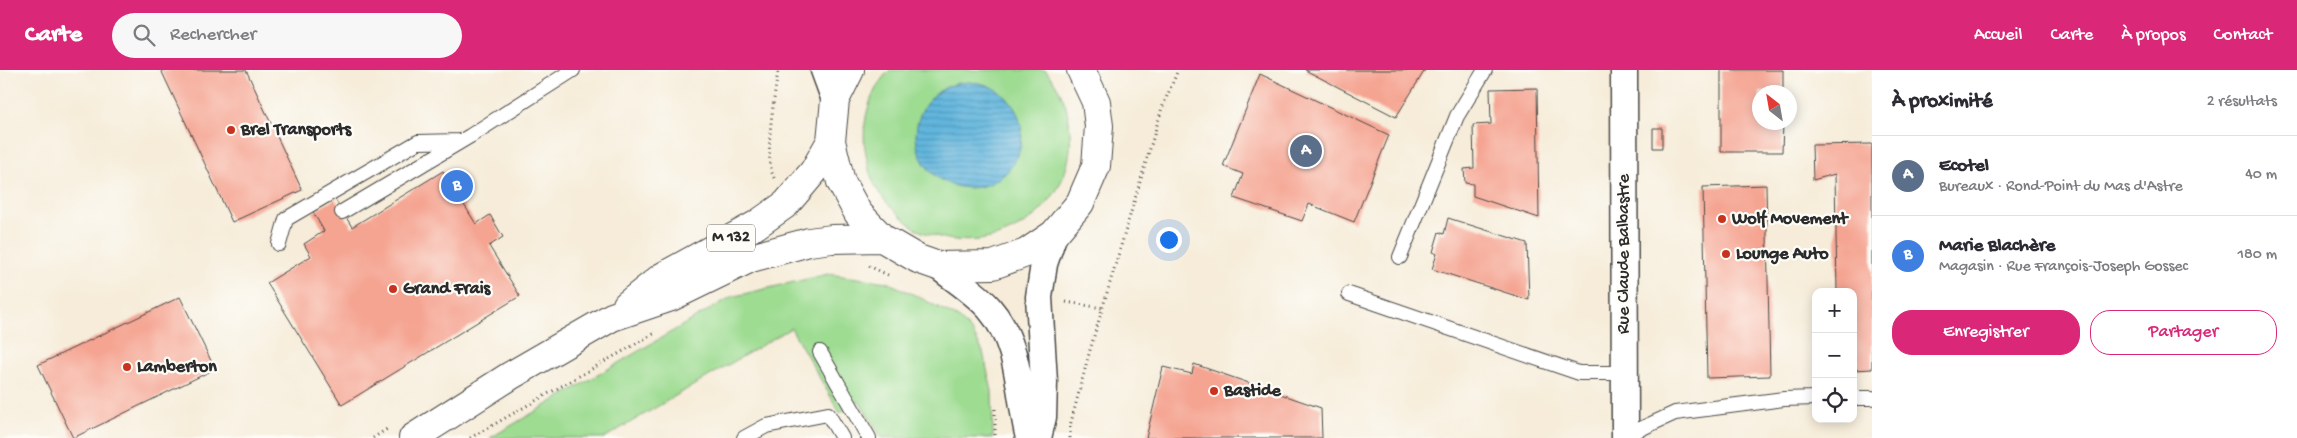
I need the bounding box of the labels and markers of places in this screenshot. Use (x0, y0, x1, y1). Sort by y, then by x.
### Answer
place label: Brel Transports (240, 120, 352, 141)
marker: Brel Transports (225, 124, 237, 136)
pin: A (1290, 132, 1322, 170)
pin: B (441, 167, 473, 205)
place label: Wolf Movement (1731, 209, 1849, 230)
marker: Wolf Movement (1716, 213, 1728, 225)
place label: Lounge Auto (1736, 244, 1829, 265)
marker: Lounge Auto (1720, 248, 1732, 260)
place label: Grand Frais (403, 279, 492, 300)
marker: Grand Frais (387, 283, 399, 295)
place label: Lamberton (137, 357, 217, 378)
marker: Lamberton (121, 361, 133, 373)
place label: Bastide (1223, 381, 1282, 402)
marker: Bastide (1208, 385, 1220, 397)

